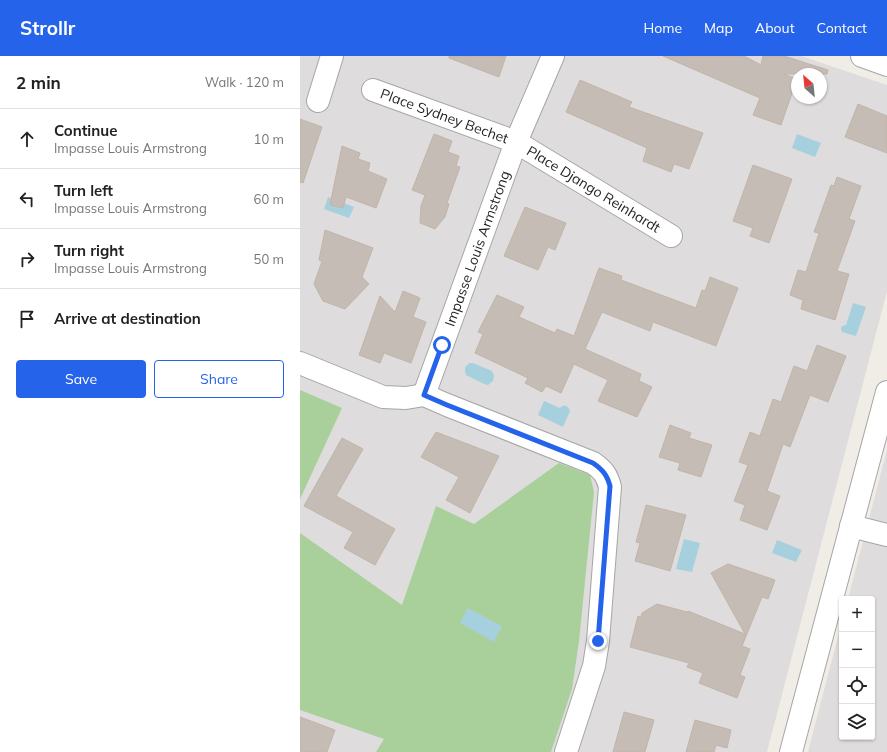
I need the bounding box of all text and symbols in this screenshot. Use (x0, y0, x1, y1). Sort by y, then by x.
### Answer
text: Strollr (20, 16, 75, 40)
text: Home (643, 19, 682, 37)
text: Map (704, 19, 733, 37)
text: About (755, 19, 795, 37)
text: Contact (817, 19, 867, 37)
north arrow (791, 68, 827, 104)
text: 2 min (16, 72, 61, 93)
text: Walk · 120 m (205, 74, 284, 90)
street label: Place Sydney Bechet (378, 84, 511, 148)
text: Continue (54, 121, 117, 140)
icon: ahead (16, 128, 38, 150)
text: 10 m (254, 131, 284, 147)
text: Impasse Louis Armstrong (54, 140, 207, 156)
street label: Place Django Reinhardt (524, 142, 664, 237)
street label: Impasse Louis Armstrong (441, 168, 514, 329)
text: Turn left (54, 181, 113, 200)
icon: left (16, 188, 38, 210)
text: 60 m (254, 191, 284, 207)
text: Impasse Louis Armstrong (54, 200, 207, 216)
text: Turn right (54, 241, 124, 260)
icon: right (16, 248, 38, 270)
text: 50 m (254, 251, 284, 267)
text: Impasse Louis Armstrong (54, 260, 207, 276)
icon: arrive (16, 308, 38, 330)
text: Arrive at destination (54, 309, 201, 328)
route start (433, 336, 451, 354)
button: Save (16, 360, 146, 398)
button: Share (154, 360, 284, 398)
map controls (839, 596, 875, 740)
button: + (839, 596, 875, 632)
route end (589, 632, 607, 650)
button: − (839, 632, 875, 668)
button: locate (839, 668, 875, 704)
button: layers (839, 704, 875, 740)

